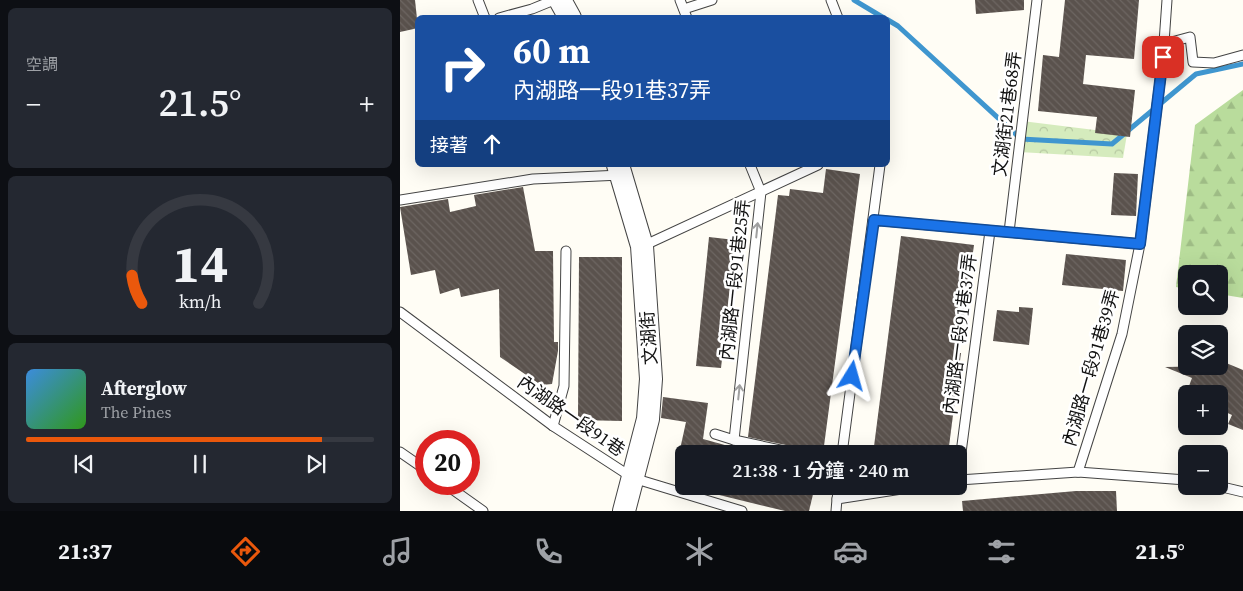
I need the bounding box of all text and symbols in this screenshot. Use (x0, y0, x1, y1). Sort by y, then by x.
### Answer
text: 60 m (513, 27, 590, 75)
icon: right (430, 35, 495, 100)
pin (1142, 36, 1184, 78)
icon: arrive (1149, 43, 1177, 71)
street label: 文湖街21巷68弄 (986, 50, 1027, 178)
text: 空調 (26, 53, 58, 75)
text: 內湖路一段91巷37弄 (513, 75, 711, 105)
text: 21.5° (158, 77, 242, 129)
text: − (26, 85, 41, 123)
text: + (359, 85, 374, 123)
icon: ahead (478, 130, 506, 158)
text: 接著 (430, 132, 468, 158)
street label: 內湖路一段91巷25弄 (714, 198, 755, 362)
one-way arrow (752, 223, 762, 239)
text: 14 (172, 228, 228, 299)
street label: 內湖路一段91巷37弄 (937, 252, 982, 416)
map controls (1178, 265, 1228, 495)
button: search (1178, 265, 1228, 315)
street label: 內湖路一段91巷39弄 (1056, 287, 1125, 449)
text: km/h (179, 289, 222, 314)
street label: 文湖街 (634, 310, 663, 366)
button: layers (1178, 325, 1228, 375)
position arrow (825, 349, 877, 401)
street label: 內湖路一段91巷 (513, 369, 630, 462)
text: Afterglow (101, 375, 187, 401)
one-way arrow (734, 384, 744, 400)
button: + (1178, 385, 1228, 435)
text: The Pines (101, 401, 171, 423)
speed limit sign: 20 (415, 430, 480, 495)
button: − (1178, 445, 1228, 495)
icon: previous (70, 450, 98, 478)
icon: pause (186, 450, 214, 478)
icon: next (302, 450, 330, 478)
text: 21:38 · 1 分鐘 · 240 m (733, 457, 909, 483)
icon: directions (228, 534, 263, 569)
icon: music (380, 534, 415, 569)
icon: phone (531, 534, 566, 569)
icon: climate (682, 534, 717, 569)
icon: car (833, 534, 868, 569)
icon: filters (984, 534, 1019, 569)
text: 21:37 (58, 536, 112, 566)
text: 21.5° (1135, 536, 1185, 566)

